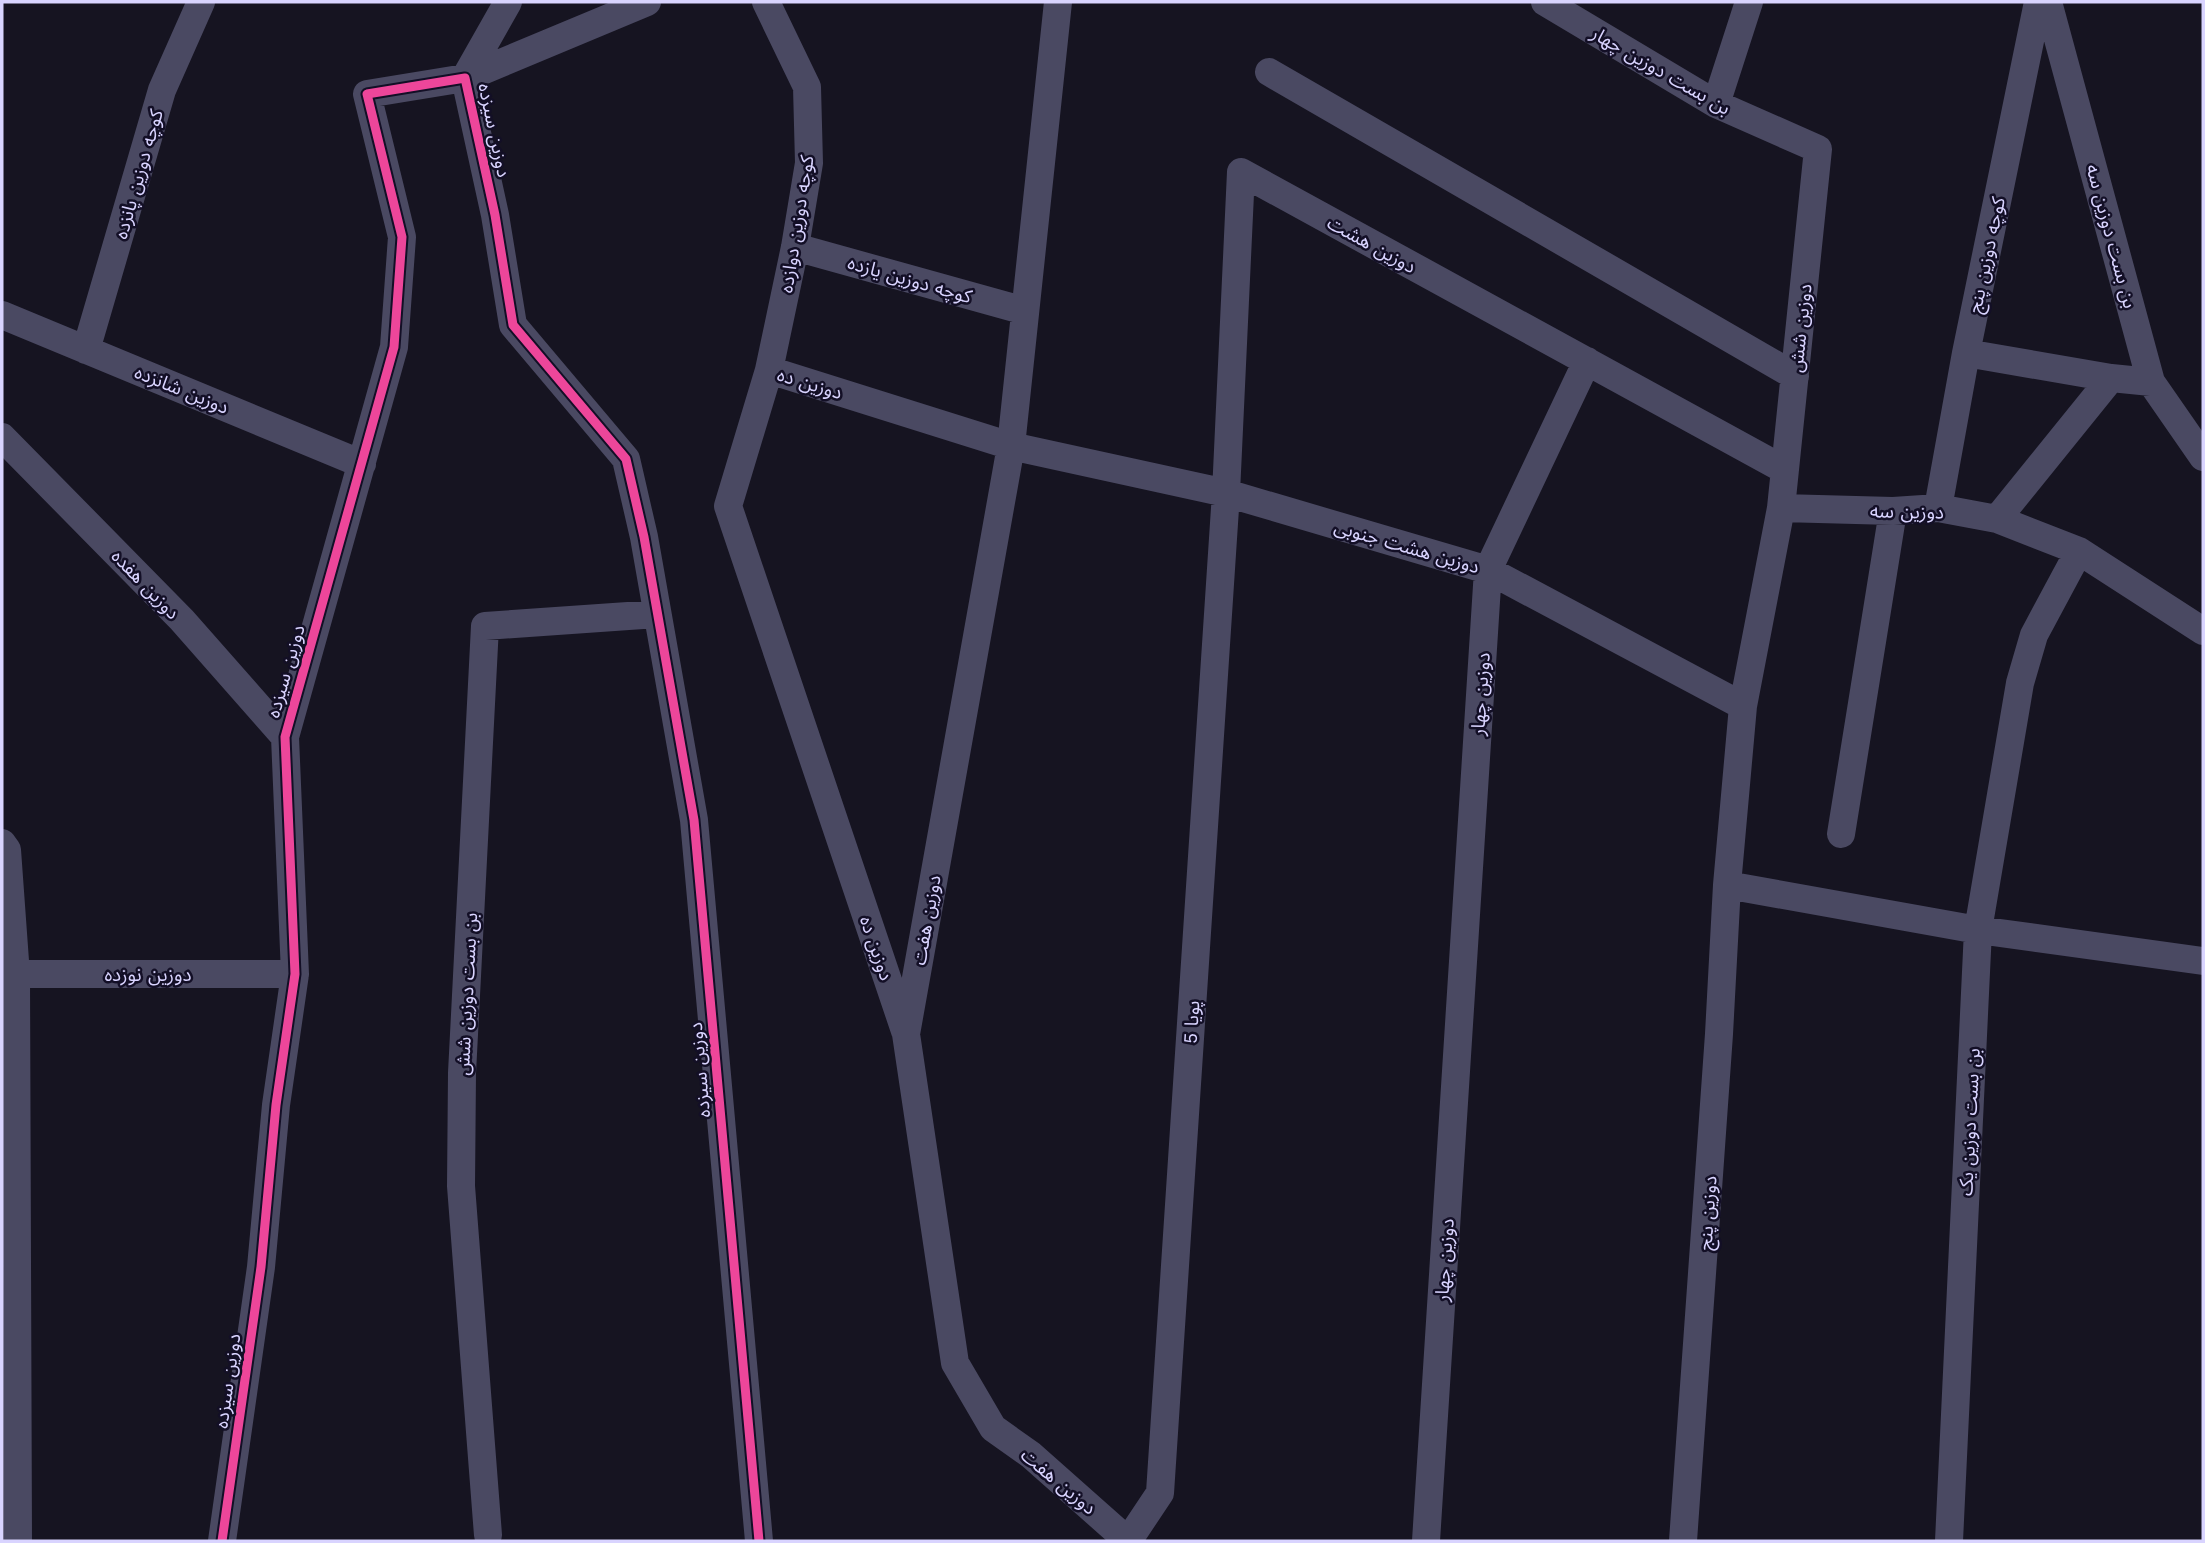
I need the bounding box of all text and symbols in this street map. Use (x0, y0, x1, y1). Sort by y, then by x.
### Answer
street label: بن بست دوزین چهار (1585, 21, 1735, 121)
street label: دوزین سیزده (473, 81, 516, 179)
street label: کوچه دوزین پانزده (109, 106, 169, 242)
street label: کوچه دوزین دوازده (774, 153, 820, 295)
street label: بن بست دوزین سه (2081, 162, 2142, 311)
street label: کوچه دوزین پنج (1963, 194, 2013, 316)
street label: دوزین هشت (1323, 211, 1420, 278)
street label: کوچه دوزین یازده (845, 251, 976, 310)
street label: دوزین شش (1784, 283, 1817, 374)
street label: دوزین شانزده (131, 360, 232, 419)
street label: دوزین ده (775, 363, 845, 404)
street label: دوزین سه (1870, 499, 1944, 524)
street label: دوزین هشت جنوبی (1332, 515, 1482, 578)
street label: دوزین هفده (107, 545, 185, 624)
street label: دوزین سیزده (261, 622, 310, 720)
street label: دوزین چهار (1466, 652, 1496, 737)
street label: دوزین هفت (907, 873, 946, 967)
street label: بن بست دوزین شش (451, 912, 482, 1076)
street label: دوزین ده (855, 913, 898, 983)
street label: دوزین نوزده (104, 963, 192, 986)
street label: پویا 5 (1179, 1000, 1206, 1045)
street label: دوزین سیزده (684, 1021, 715, 1119)
street label: بن بست دوزین یک (1954, 1047, 1985, 1197)
street label: دوزین پنج (1693, 1175, 1725, 1251)
street label: دوزین چهار (1430, 1218, 1460, 1303)
street label: دوزین سیزده (209, 1332, 246, 1430)
street label: دوزین هفت (1016, 1443, 1101, 1519)

